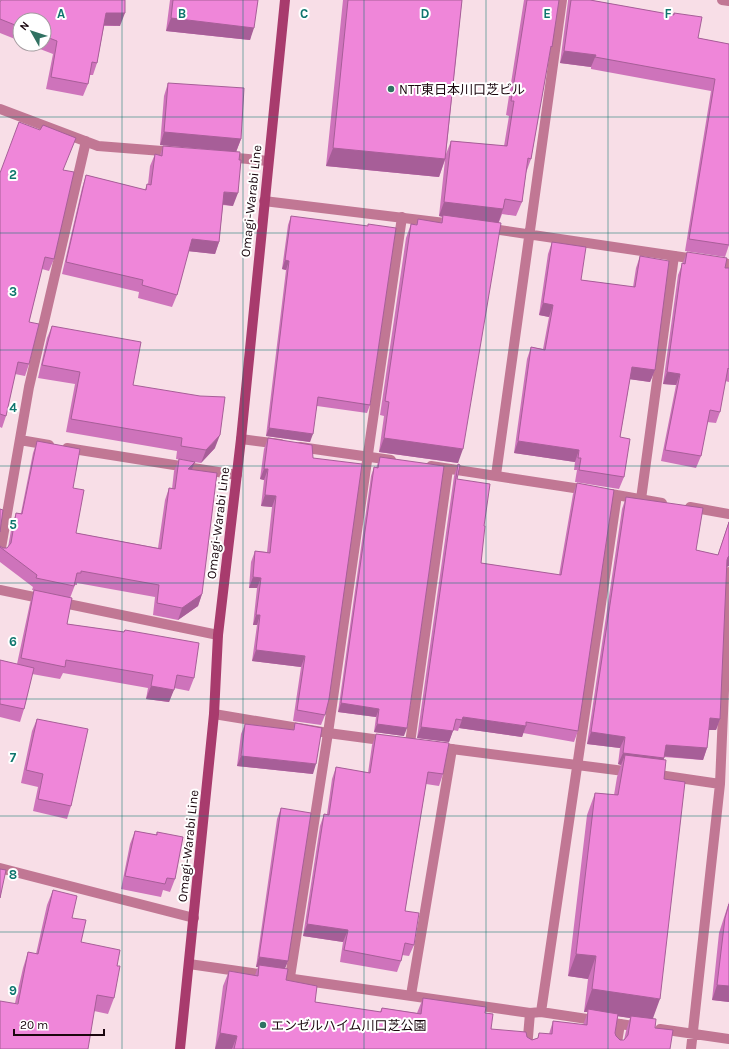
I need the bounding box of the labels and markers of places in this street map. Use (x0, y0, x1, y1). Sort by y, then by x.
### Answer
place label: NTT東日本川口芝ビル (399, 82, 525, 97)
marker: NTT東日本川口芝ビル (386, 84, 396, 94)
place label: エンゼルハイム川口芝公園 (271, 1018, 426, 1033)
marker: エンゼルハイム川口芝公園 (258, 1020, 268, 1030)

